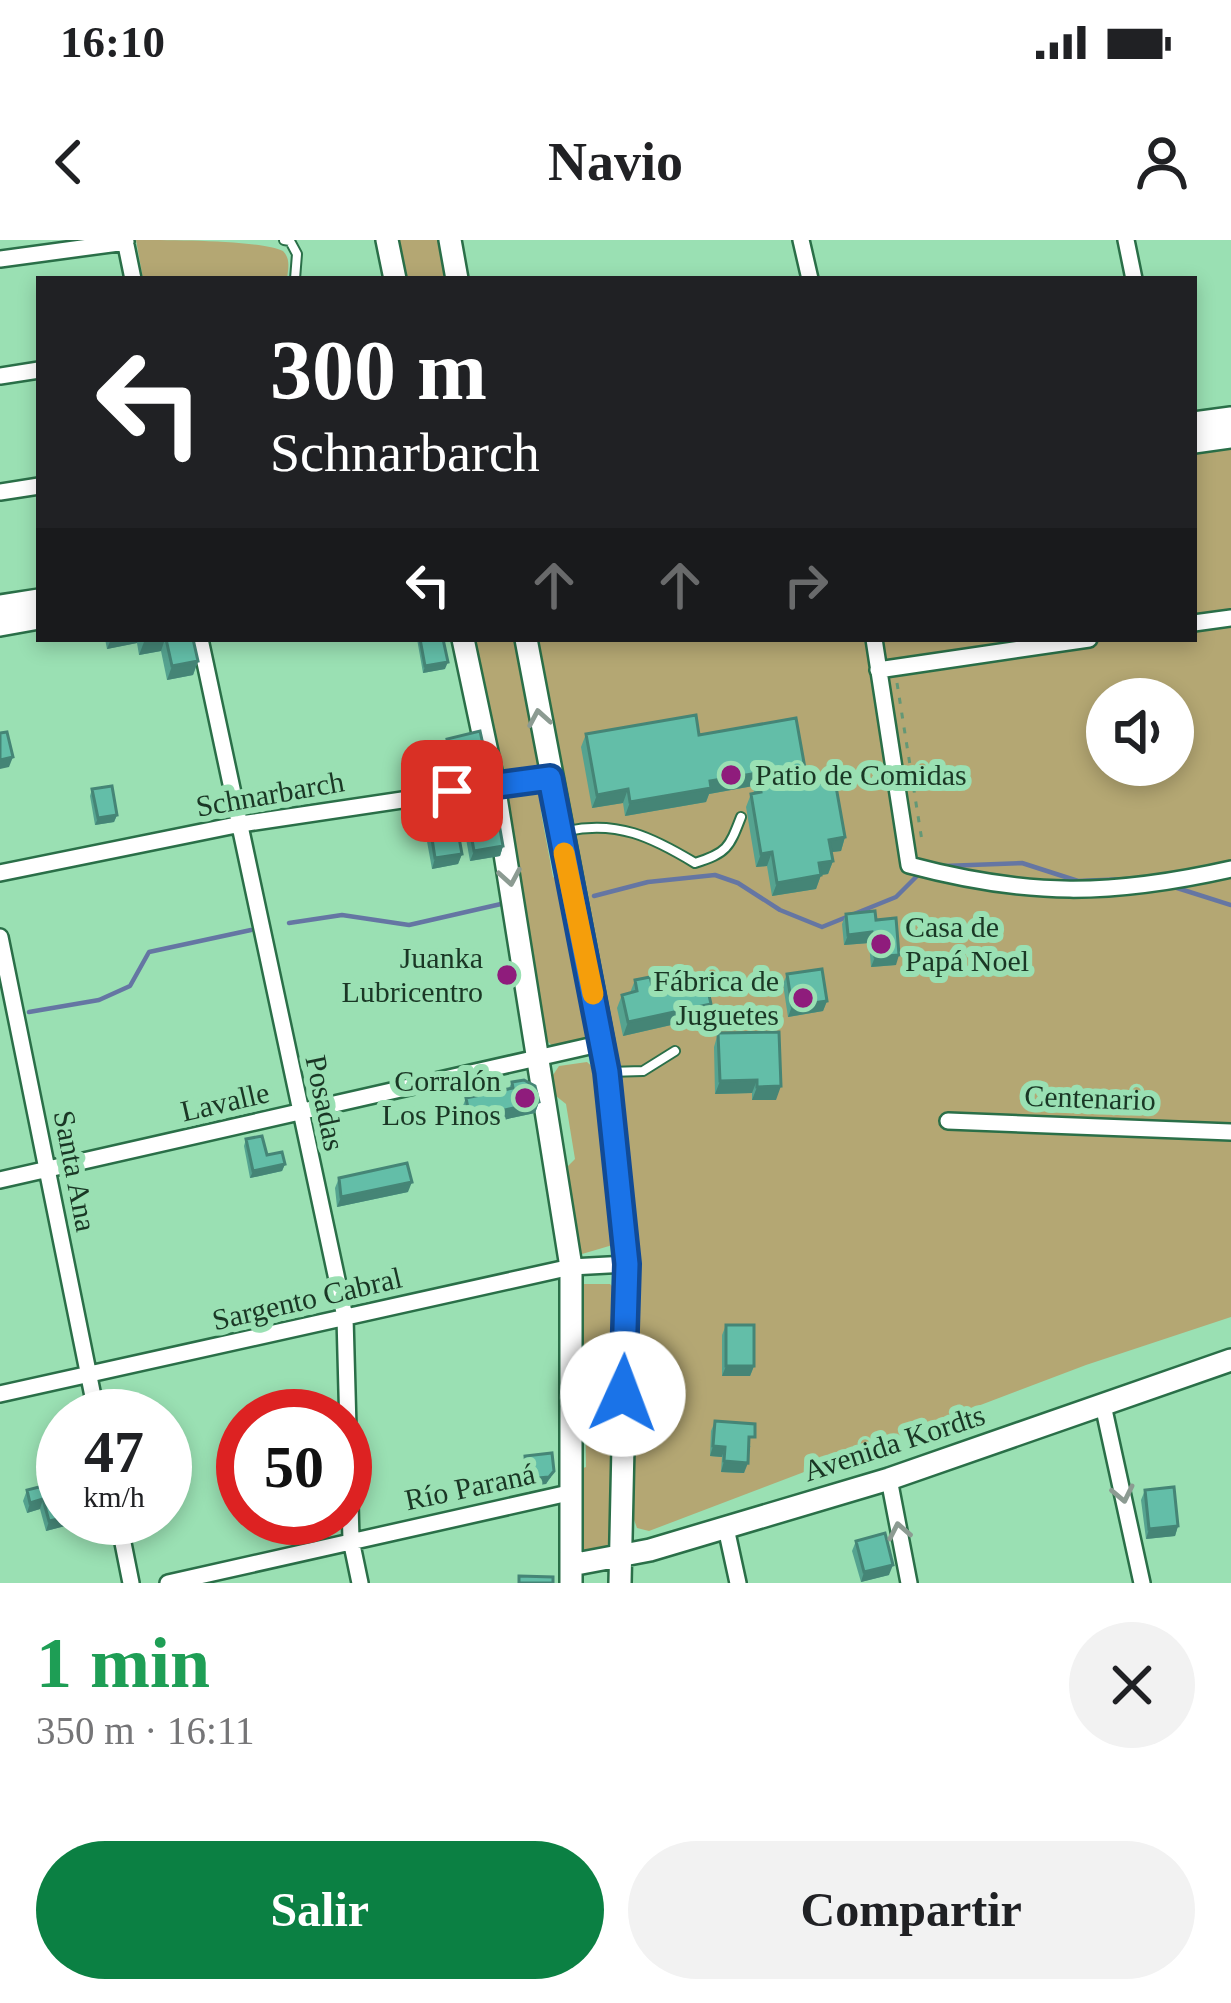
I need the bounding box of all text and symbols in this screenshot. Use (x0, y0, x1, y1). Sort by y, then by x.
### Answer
text: 16:10 (60, 17, 165, 67)
icon: back (36, 129, 102, 195)
icon: person (1129, 129, 1195, 195)
text: Navio (548, 132, 683, 192)
icon: left (72, 324, 228, 480)
text: 300 m (270, 324, 487, 417)
text: Schnarbarch (270, 423, 540, 483)
icon: left (395, 552, 461, 618)
icon: ahead (521, 552, 587, 618)
icon: ahead (647, 552, 713, 618)
icon: right (773, 552, 839, 618)
map controls (1086, 678, 1194, 786)
button: sound (1086, 678, 1194, 786)
one-way arrow (528, 708, 553, 728)
pin (401, 740, 503, 842)
icon: arrive (419, 758, 485, 824)
place label: Patio de Comidas (755, 758, 967, 791)
marker: Patio de Comidas (718, 762, 744, 788)
street label: Schnarbarch (193, 764, 347, 823)
one-way arrow (496, 867, 521, 887)
place label: Casa de Papá Noel (905, 910, 1029, 977)
marker: Casa de Papá Noel (868, 931, 894, 957)
place label: Juanka Lubricentro (341, 941, 483, 1008)
marker: Juanka Lubricentro (494, 962, 520, 988)
place label: Fábrica de Juguetes (653, 964, 779, 1031)
marker: Fábrica de Juguetes (790, 985, 816, 1011)
street label: Posadas (299, 1052, 352, 1154)
place label: Corralón Los Pinos (382, 1064, 501, 1131)
street label: Lavalle (177, 1075, 272, 1128)
street label: Centenario (1024, 1079, 1156, 1116)
marker: Corralón Los Pinos (512, 1085, 538, 1111)
street label: Santa Ana (48, 1108, 103, 1234)
street label: Sargento Cabral (209, 1261, 405, 1336)
position arrow (560, 1331, 686, 1457)
speed limit sign: 50 (216, 1389, 372, 1545)
street label: Avenida Kordts (799, 1398, 989, 1487)
text: 47 (84, 1419, 144, 1485)
street label: Río Paraná (402, 1457, 538, 1516)
text: km/h (83, 1480, 145, 1513)
one-way arrow (1109, 1484, 1134, 1504)
one-way arrow (887, 1521, 913, 1541)
button: close (1069, 1622, 1195, 1748)
text: 1 min (36, 1623, 210, 1703)
text: 350 m · 16:11 (36, 1709, 254, 1752)
button: Salir (36, 1841, 604, 1979)
button: Compartir (628, 1841, 1195, 1979)

